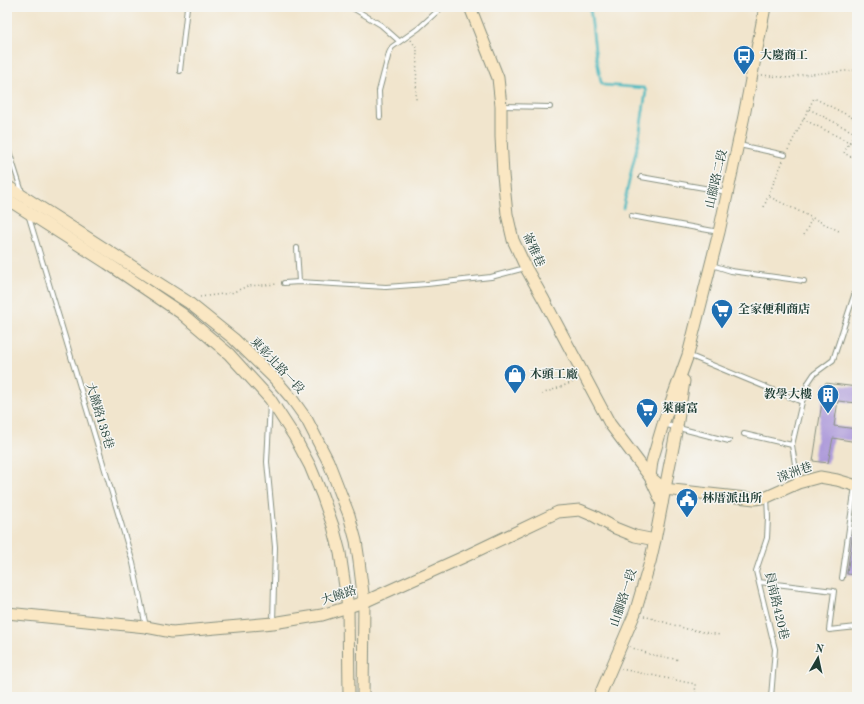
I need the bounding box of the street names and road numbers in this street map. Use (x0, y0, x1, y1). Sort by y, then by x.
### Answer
street label: 山腳路二段 (702, 148, 730, 210)
street label: 崙雅巷 (520, 230, 548, 269)
street label: 東彰北路一段 (248, 334, 307, 396)
street label: 大饒路138巷 (83, 381, 117, 451)
street label: 湶洲巷 (775, 459, 814, 485)
street label: 山腳路一段 (607, 567, 639, 628)
street label: 員南路420巷 (762, 571, 792, 641)
street label: 大饒路 (319, 583, 358, 607)

